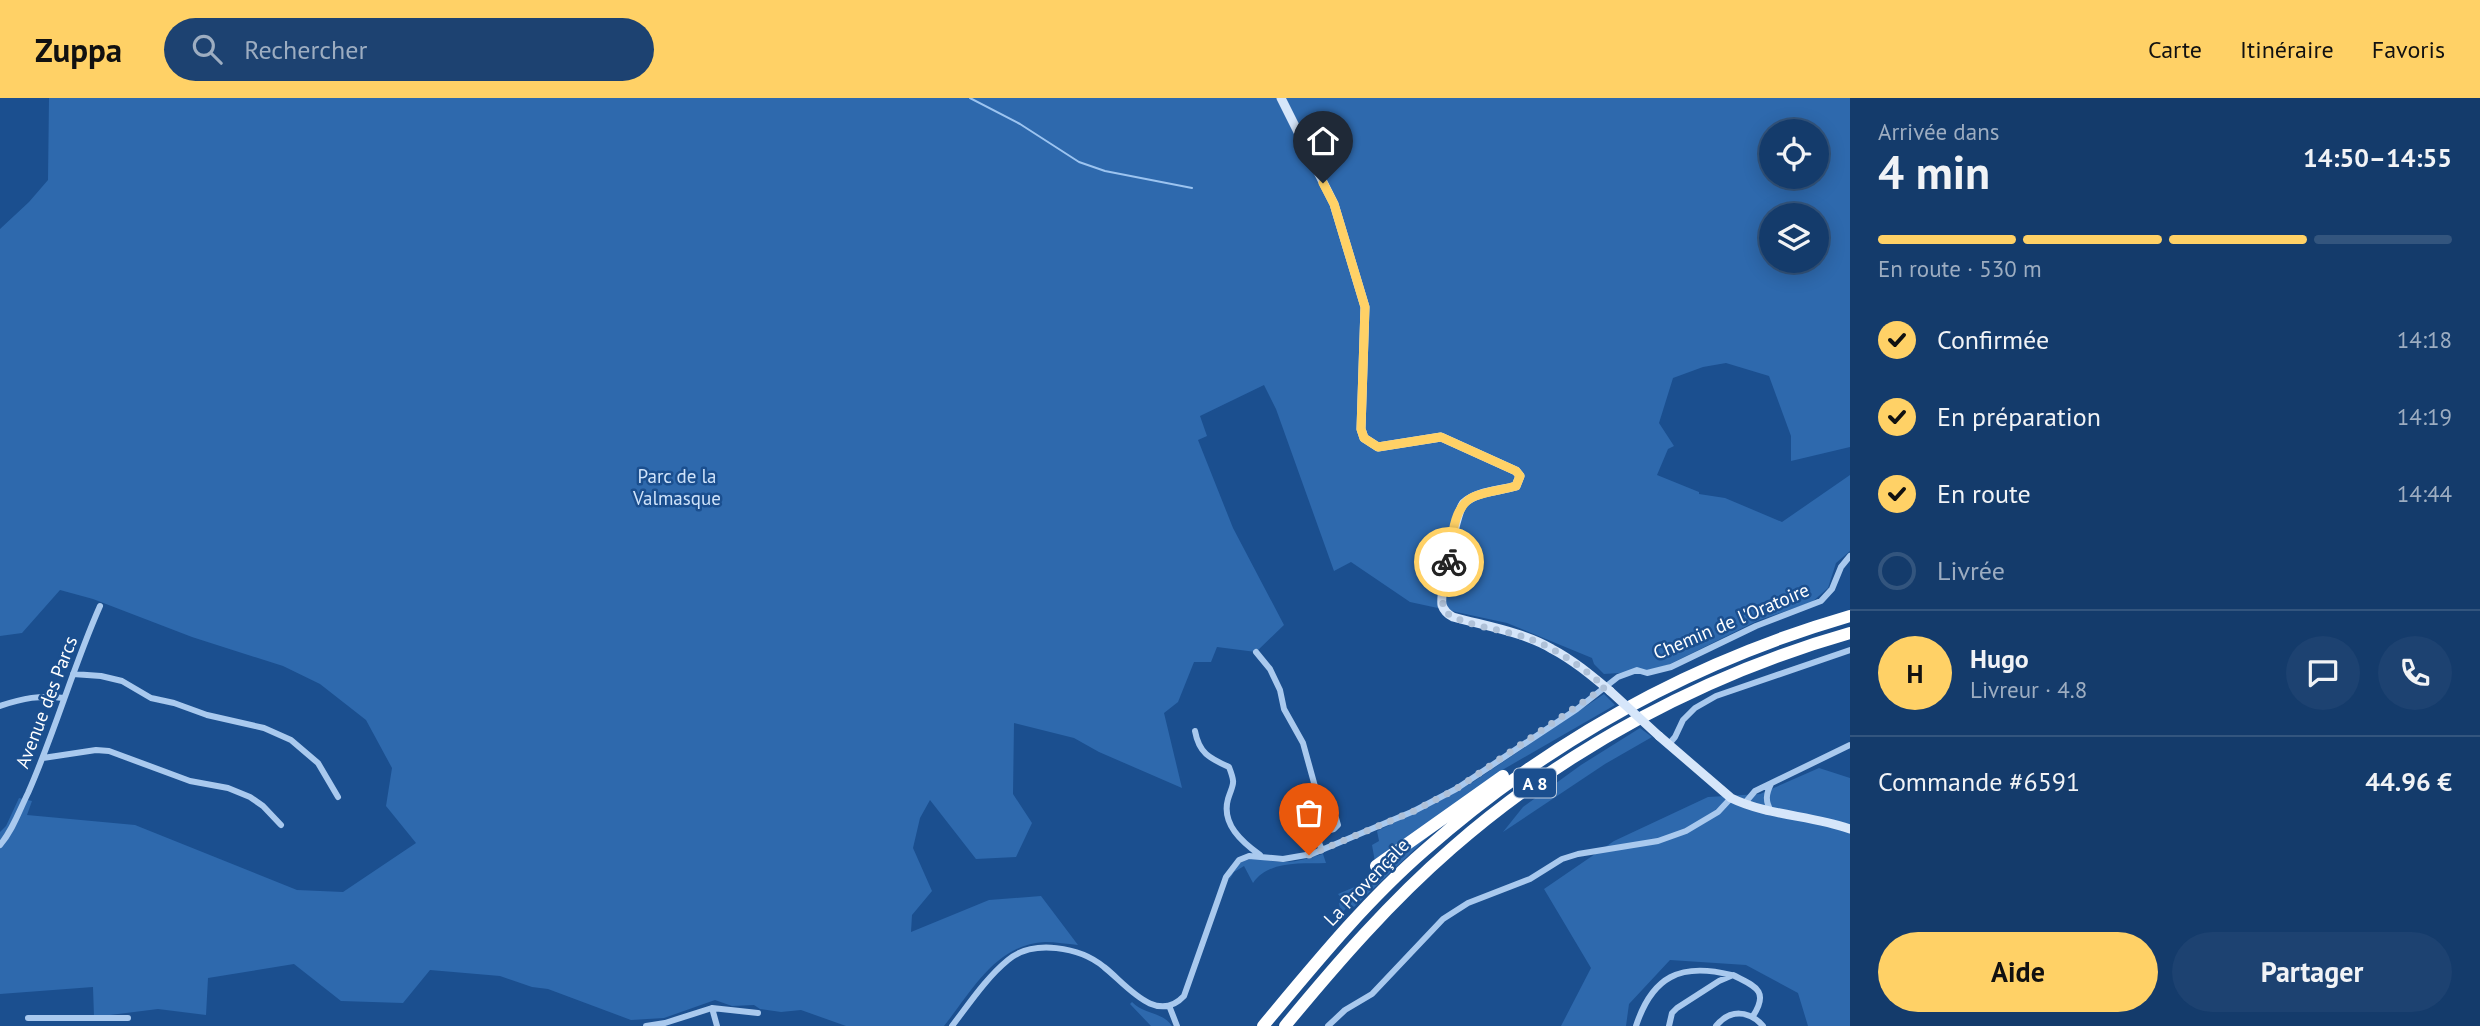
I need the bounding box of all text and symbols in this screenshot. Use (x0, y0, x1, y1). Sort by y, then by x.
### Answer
search box (164, 18, 654, 81)
text: Zuppa (35, 28, 122, 71)
icon: search (188, 30, 226, 68)
text: Rechercher (244, 33, 367, 66)
text: Carte (2148, 34, 2202, 65)
text: Itinéraire (2240, 34, 2334, 65)
text: Favoris (2372, 34, 2445, 65)
pin (1293, 111, 1353, 183)
text: Arrivée dans (1878, 117, 1999, 146)
map controls (1759, 119, 1829, 273)
button: locate (1759, 119, 1829, 189)
icon: home (1304, 122, 1342, 160)
text: 14:50–14:55 (2303, 141, 2452, 174)
text: 4 min (1878, 142, 1990, 202)
button: layers (1759, 203, 1829, 273)
text: En route · 530 m (1878, 254, 2042, 283)
icon: check (1878, 321, 1916, 359)
text: Confirmée (1937, 323, 2049, 356)
text: 14:18 (2397, 325, 2452, 354)
icon: check (1878, 398, 1916, 436)
text: En préparation (1937, 400, 2101, 433)
text: 14:19 (2397, 402, 2452, 431)
park label: Parc de la Valmasque (632, 464, 721, 510)
icon: check (1878, 475, 1916, 513)
text: En route (1937, 477, 2031, 510)
text: 14:44 (2397, 479, 2452, 508)
courier (1414, 527, 1484, 597)
icon: bike (1430, 543, 1468, 581)
text: Livrée (1937, 554, 2005, 587)
street label: Chemin de l'Oratoire (1649, 577, 1813, 665)
street label: Avenue des Parcs (10, 632, 82, 772)
button: chat (2286, 636, 2360, 710)
button: phone (2378, 636, 2452, 710)
text: Hugo (1970, 642, 2029, 675)
text: H (1907, 657, 1923, 690)
text: Livreur · 4.8 (1970, 675, 2087, 704)
text: Commande #6591 (1878, 765, 2080, 798)
text: 44.96 € (2365, 765, 2452, 798)
road number: A 8 (1514, 768, 1556, 798)
pin (1279, 783, 1339, 855)
icon: bag (1290, 794, 1328, 832)
street label: La Provençale (1318, 833, 1414, 931)
button: Aide (1878, 932, 2158, 1012)
button: Partager (2172, 932, 2452, 1012)

